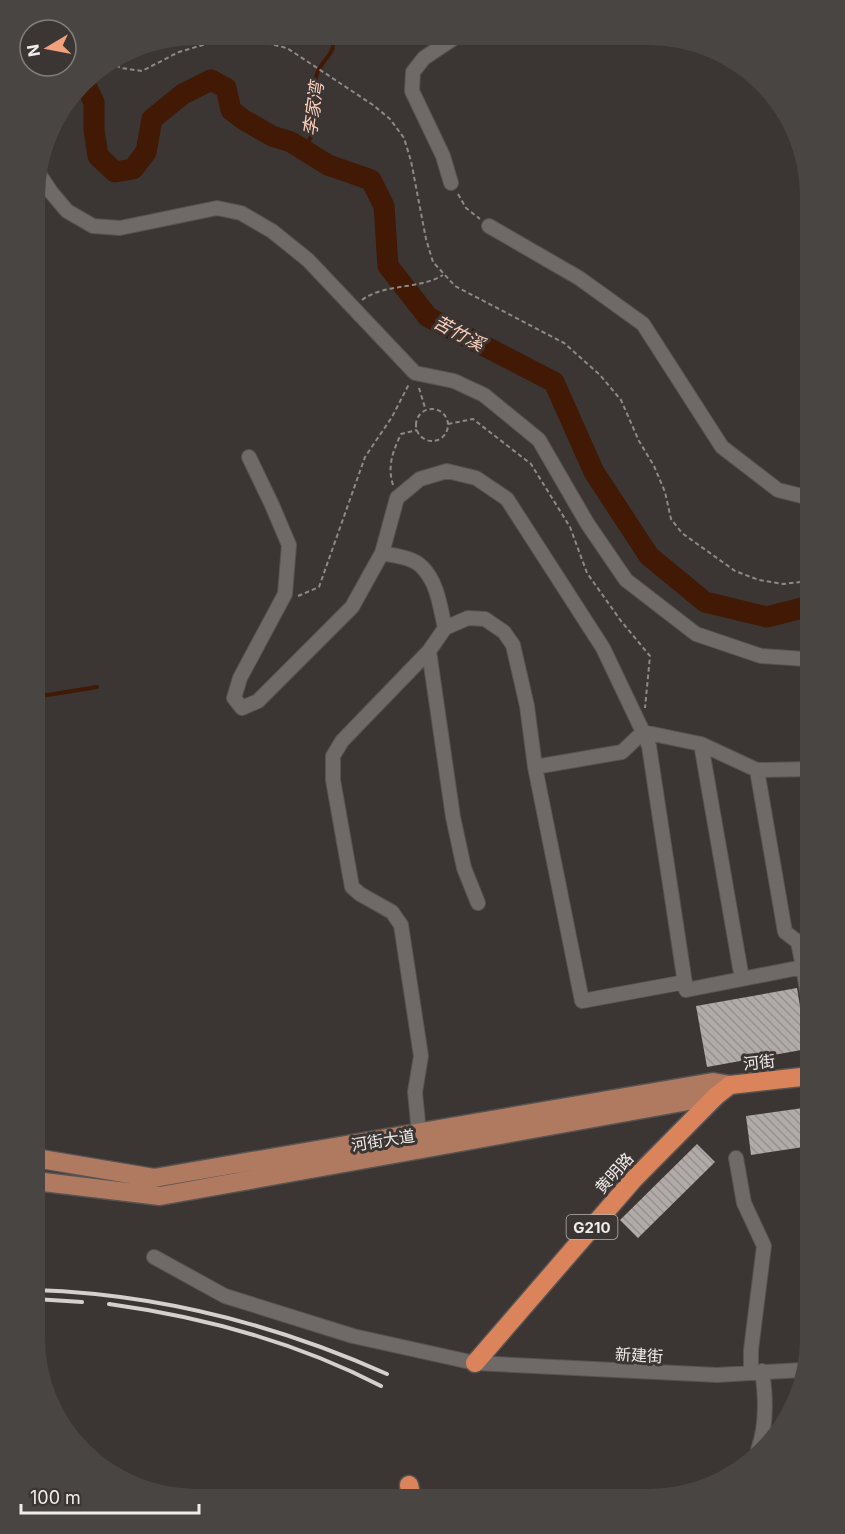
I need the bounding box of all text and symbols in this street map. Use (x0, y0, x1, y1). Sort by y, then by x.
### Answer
north arrow (18, 18, 78, 78)
text: N (22, 43, 44, 58)
water label: 李家湾 (299, 78, 328, 137)
water label: 苦竹溪 (430, 311, 490, 356)
street label: 河街 (742, 1050, 776, 1074)
street label: 河街大道 (350, 1125, 416, 1155)
street label: 黄明路 (591, 1148, 637, 1198)
road number: G210 (566, 1215, 618, 1239)
street label: 新建街 (615, 1344, 663, 1366)
scale bar (21, 1477, 200, 1515)
text: 100 m (30, 1487, 81, 1508)

